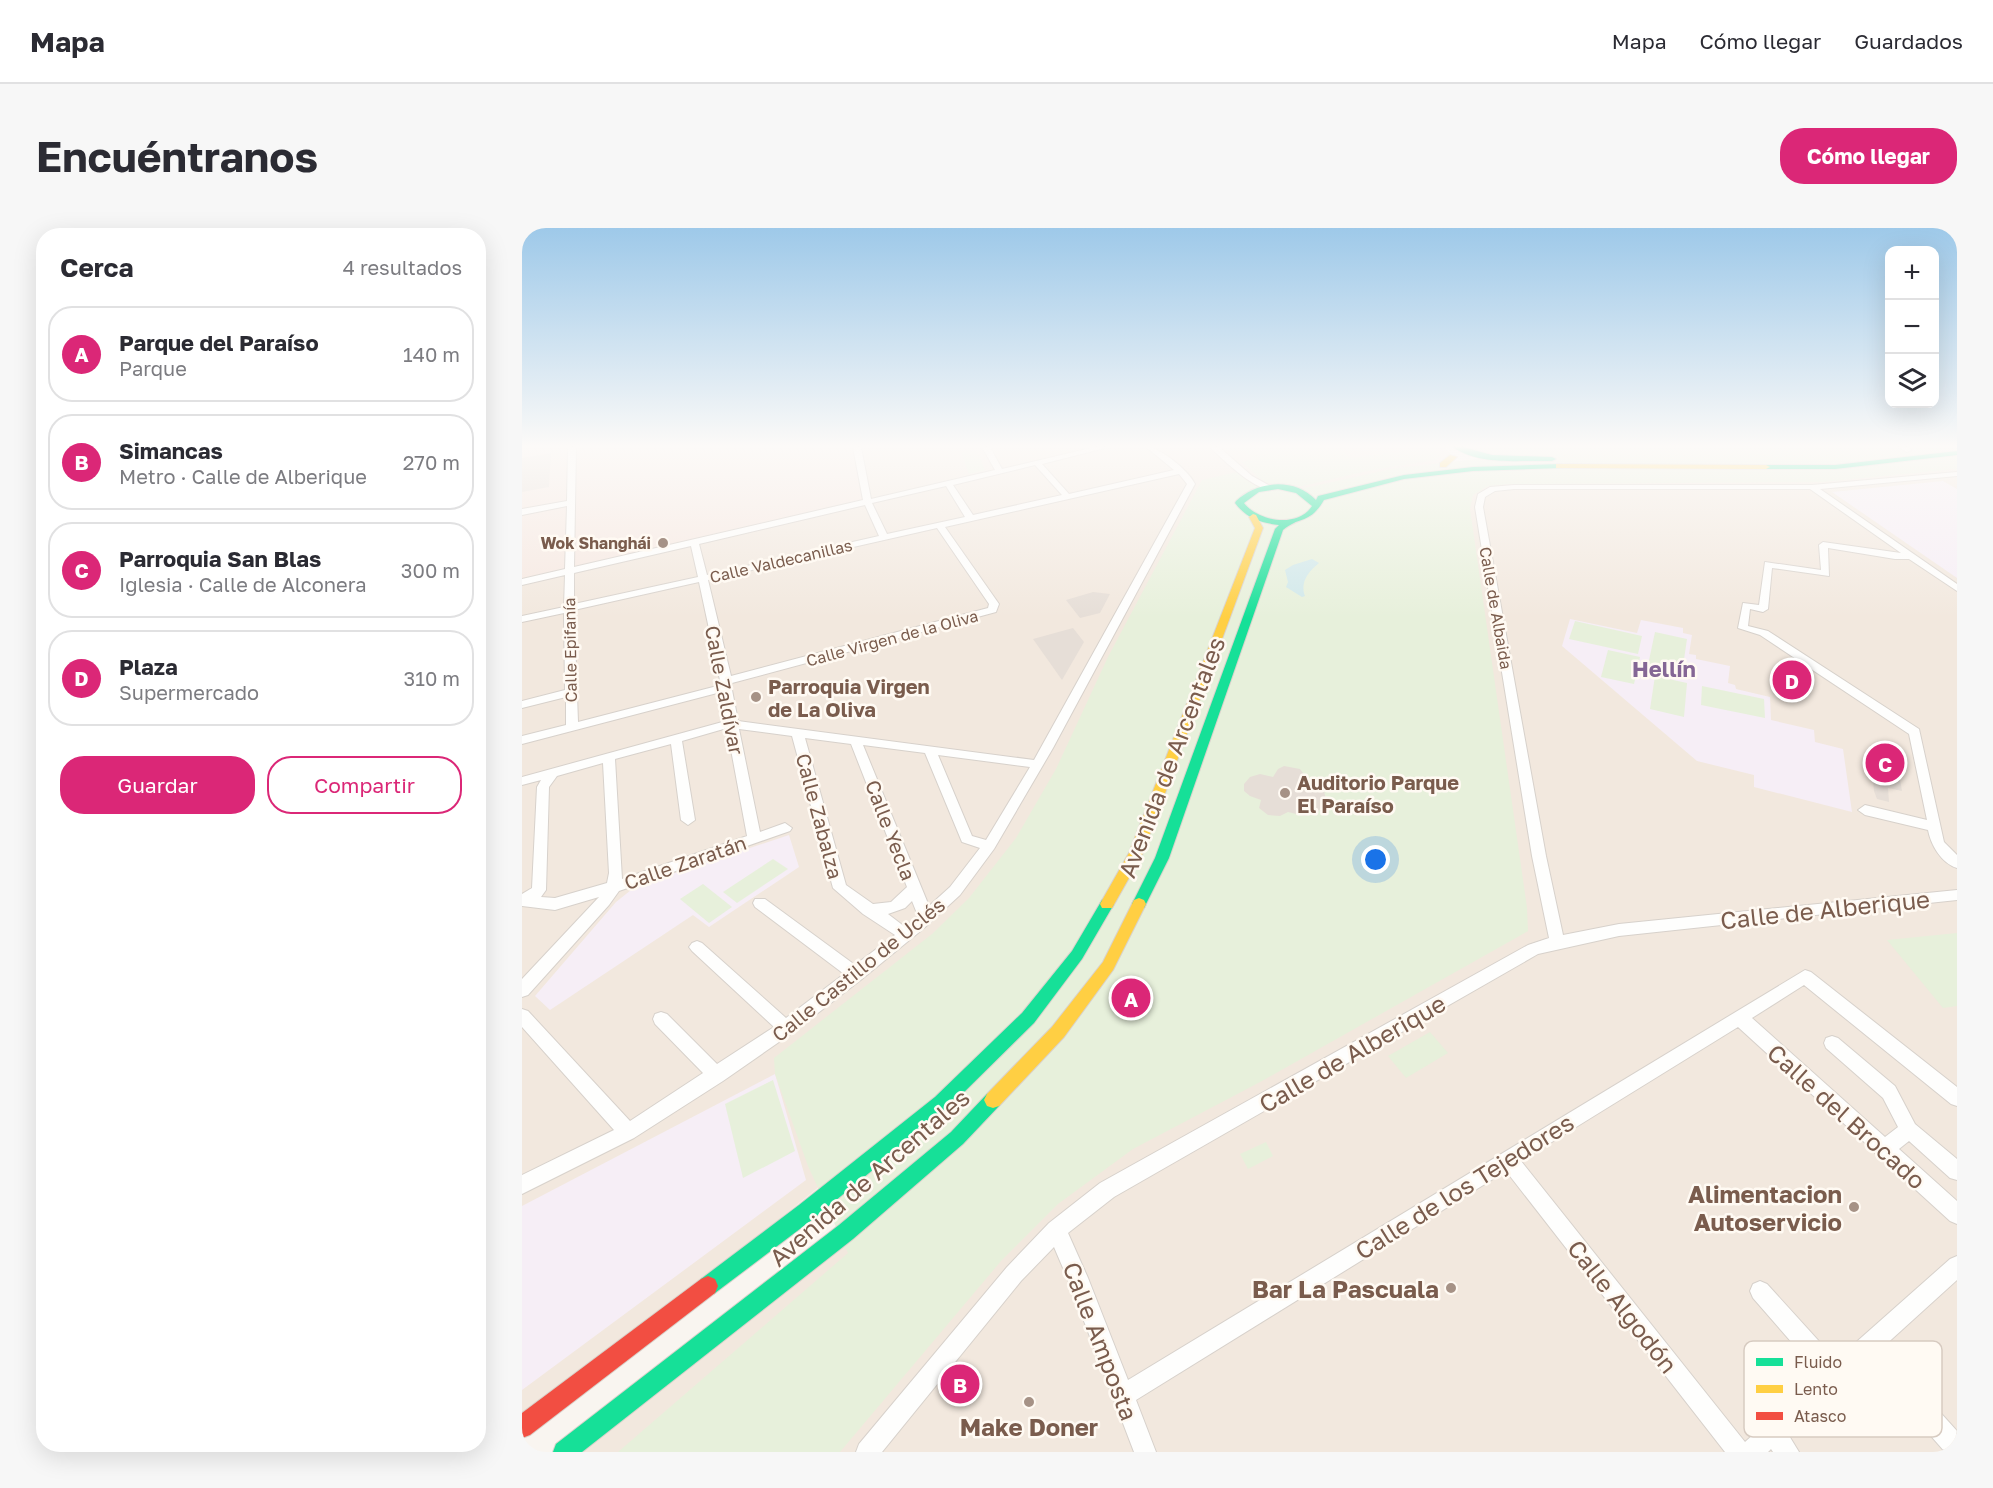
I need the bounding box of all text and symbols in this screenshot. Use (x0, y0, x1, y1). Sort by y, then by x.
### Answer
text: Mapa (30, 25, 105, 58)
text: Mapa (1612, 28, 1667, 54)
text: Cómo llegar (1700, 28, 1821, 54)
text: Guardados (1854, 28, 1963, 54)
button: Cómo llegar (1780, 128, 1957, 184)
text: Encuéntranos (36, 131, 318, 181)
map controls (1885, 246, 1939, 408)
button: + (1885, 246, 1939, 300)
text: Cerca (60, 252, 134, 283)
text: 4 resultados (343, 255, 462, 279)
button: − (1885, 300, 1939, 354)
text: Parque del Paraíso (119, 329, 319, 356)
text: A (74, 342, 89, 366)
text: 140 m (403, 342, 460, 366)
button: layers (1885, 354, 1939, 408)
text: Parque (119, 356, 187, 380)
text: Simancas (119, 437, 223, 464)
text: B (74, 450, 89, 474)
text: 270 m (403, 450, 460, 474)
text: Metro · Calle de Alberique (119, 464, 367, 488)
place label: Wok Shanghái (540, 533, 651, 553)
street label: Calle Valdecanillas (708, 535, 854, 587)
marker: Wok Shanghái (656, 536, 670, 550)
text: Parroquia San Blas (119, 545, 321, 572)
street label: Calle de Albaida (1475, 545, 1517, 671)
text: C (74, 558, 89, 582)
text: 300 m (401, 558, 460, 582)
text: Iglesia · Calle de Alconera (119, 572, 367, 596)
street label: Calle Epifanía (559, 597, 581, 703)
street label: Calle Virgen de la Oliva (804, 605, 980, 671)
street label: Calle Zaldívar (701, 623, 749, 757)
street label: Avenida de Arcentales (1112, 632, 1230, 882)
text: Plaza (119, 653, 178, 680)
district label: Hellín (1632, 655, 1696, 682)
pin: D (1772, 658, 1812, 702)
text: D (74, 666, 89, 690)
text: 310 m (404, 666, 460, 690)
place label: Parroquia Virgen de La Oliva (768, 674, 930, 721)
text: Supermercado (119, 680, 259, 704)
marker: Parroquia Virgen de La Oliva (749, 690, 763, 704)
pin: C (1866, 740, 1904, 786)
street label: Calle Zabalza (792, 751, 848, 881)
button: Guardar (60, 756, 255, 814)
button: Compartir (267, 756, 462, 814)
place label: Auditorio Parque El Paraíso (1297, 770, 1459, 817)
street label: Calle Yecla (861, 776, 921, 884)
marker: Auditorio Parque El Paraíso (1278, 786, 1292, 800)
street label: Calle Zaratán (621, 830, 749, 894)
your location (1361, 845, 1390, 874)
street label: Calle de Alberique (1719, 884, 1931, 934)
street label: Calle Castillo de Uclés (767, 892, 949, 1046)
pin: A (1112, 976, 1150, 1020)
street label: Calle de Alberique (1254, 988, 1450, 1118)
street label: Calle del Brocado (1762, 1037, 1932, 1195)
street label: Avenida de Arcentales (763, 1082, 975, 1272)
street label: Calle de los Tejedores (1349, 1107, 1579, 1265)
place label: Alimentacion Autoservicio (1688, 1179, 1842, 1236)
marker: Alimentacion Autoservicio (1847, 1200, 1861, 1214)
street label: Calle Algodón (1562, 1234, 1684, 1378)
street label: Calle Amposta (1057, 1258, 1145, 1424)
place label: Bar La Pascuala (1252, 1274, 1439, 1303)
marker: Bar La Pascuala (1444, 1281, 1458, 1295)
legend (1744, 1341, 1942, 1437)
text: Fluido (1794, 1352, 1842, 1372)
pin: B (940, 1362, 980, 1406)
text: Lento (1794, 1379, 1838, 1399)
marker: Make Doner (1022, 1395, 1036, 1409)
text: Atasco (1794, 1406, 1846, 1426)
place label: Make Doner (960, 1412, 1098, 1441)

